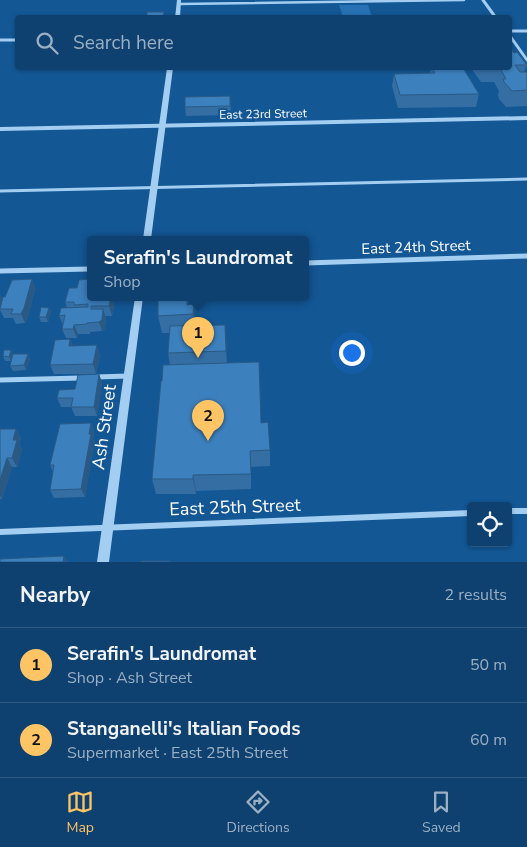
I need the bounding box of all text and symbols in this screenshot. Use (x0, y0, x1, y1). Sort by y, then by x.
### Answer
search box (15, 15, 512, 70)
icon: search (33, 29, 61, 57)
text: Search here (73, 30, 174, 56)
street label: East 23rd Street (219, 105, 308, 123)
street label: East 24th Street (361, 235, 472, 259)
popup (87, 236, 309, 301)
text: Serafin's Laundromat (104, 245, 292, 271)
text: Shop (104, 271, 141, 293)
pin: 1 (182, 317, 214, 358)
your location (339, 340, 365, 366)
street label: Ash Street (86, 382, 122, 471)
pin: 2 (192, 400, 224, 441)
street label: East 25th Street (169, 493, 302, 521)
map controls (467, 502, 512, 547)
button: locate (467, 502, 512, 547)
text: Nearby (20, 581, 90, 609)
text: 2 results (445, 584, 507, 606)
text: Serafin's Laundromat (67, 641, 256, 667)
text: 1 (31, 654, 41, 676)
text: 50 m (470, 654, 507, 676)
text: Shop · Ash Street (67, 667, 192, 689)
text: Stanganelli's Italian Foods (67, 716, 300, 742)
text: 2 (31, 729, 41, 751)
text: 60 m (470, 729, 507, 751)
text: Supermarket · East 25th Street (67, 742, 288, 764)
tab: Map (66, 788, 94, 837)
tab: Directions (227, 788, 290, 837)
tab: Saved (422, 788, 461, 837)

